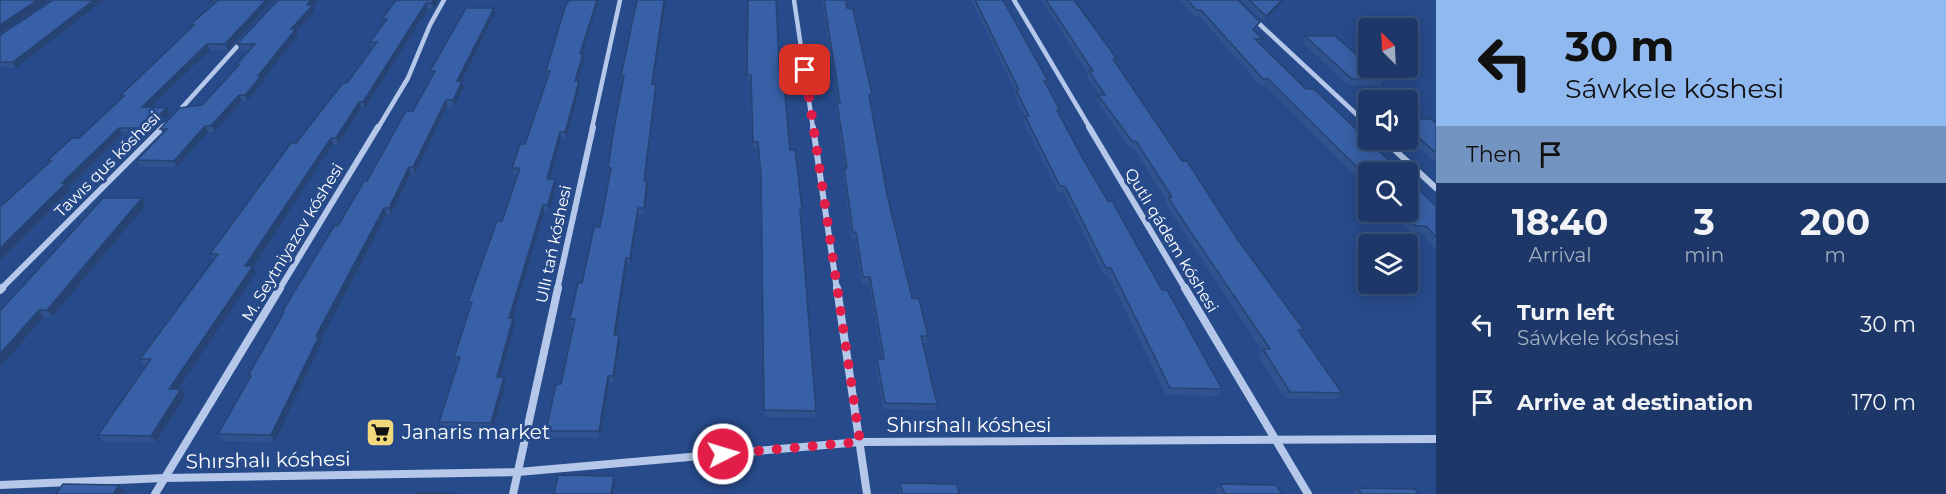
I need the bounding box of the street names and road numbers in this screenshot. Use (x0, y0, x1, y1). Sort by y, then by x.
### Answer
street label: Tawıs qus kóshesi (51, 108, 164, 221)
street label: M. Seytniyazov kóshesi (238, 160, 347, 325)
street label: Qutlı qádem kóshesi (1121, 165, 1222, 316)
street label: Ullı tań kóshesi (532, 183, 575, 305)
street label: Shırshalı kóshesi (887, 413, 1051, 437)
street label: Shırshalı kóshesi (185, 447, 351, 473)

